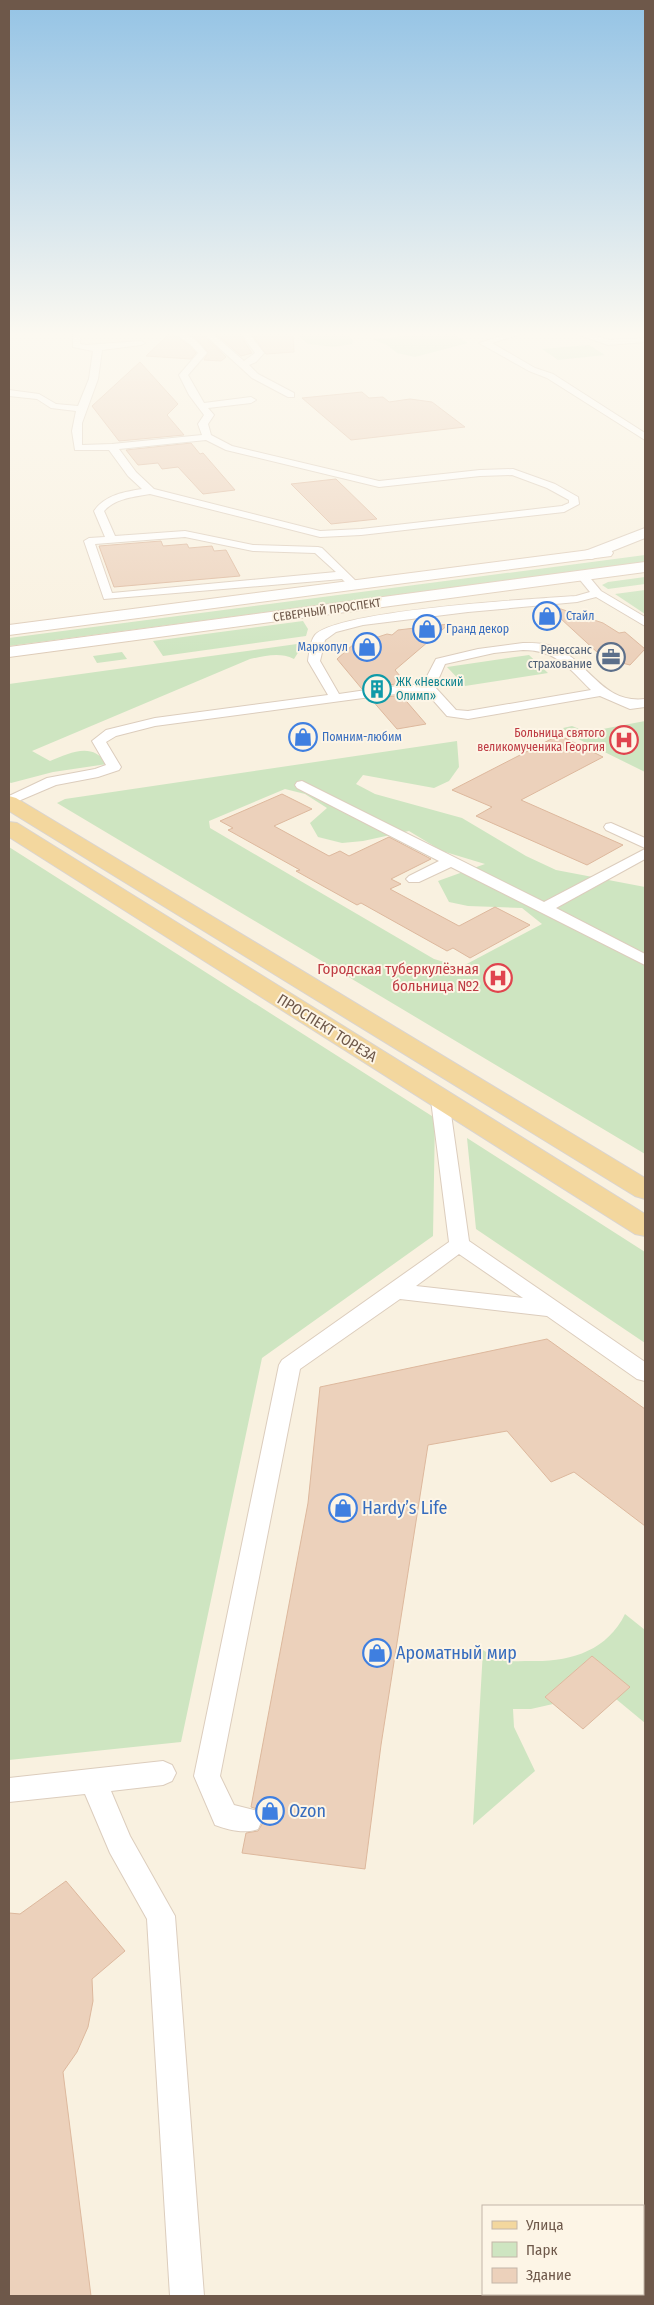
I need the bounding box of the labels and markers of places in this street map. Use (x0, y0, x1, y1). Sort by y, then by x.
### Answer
shop icon: Стайл (532, 601, 562, 631)
place label: Стайл (566, 609, 594, 623)
shop icon: Гранд декор (412, 614, 442, 644)
place label: Гранд декор (446, 622, 509, 636)
shop icon: Маркопул (352, 632, 382, 662)
place label: Маркопул (298, 640, 348, 654)
office icon: Ренессанс страхование (596, 642, 626, 672)
place label: Ренессанс страхование (528, 643, 592, 671)
building icon: ЖК «Невский Олимп» (362, 674, 392, 704)
place label: ЖК «Невский Олимп» (396, 675, 463, 703)
shop icon: Помним-любим (288, 722, 318, 752)
hospital icon: Больница святого великомученика Георгия (609, 725, 639, 755)
place label: Больница святого великомученика Георгия (477, 726, 605, 754)
place label: Помним-любим (322, 730, 402, 744)
place label: Городская туберкулёзная больница №2 (317, 960, 479, 995)
hospital icon: Городская туберкулёзная больница №2 (483, 963, 513, 993)
shop icon: Hardy’s Life (328, 1493, 358, 1523)
place label: Hardy’s Life (362, 1497, 448, 1519)
shop icon: Ароматный мир (362, 1638, 392, 1668)
place label: Ароматный мир (396, 1642, 517, 1664)
shop icon: Ozon (255, 1796, 285, 1826)
place label: Ozon (289, 1800, 326, 1822)

